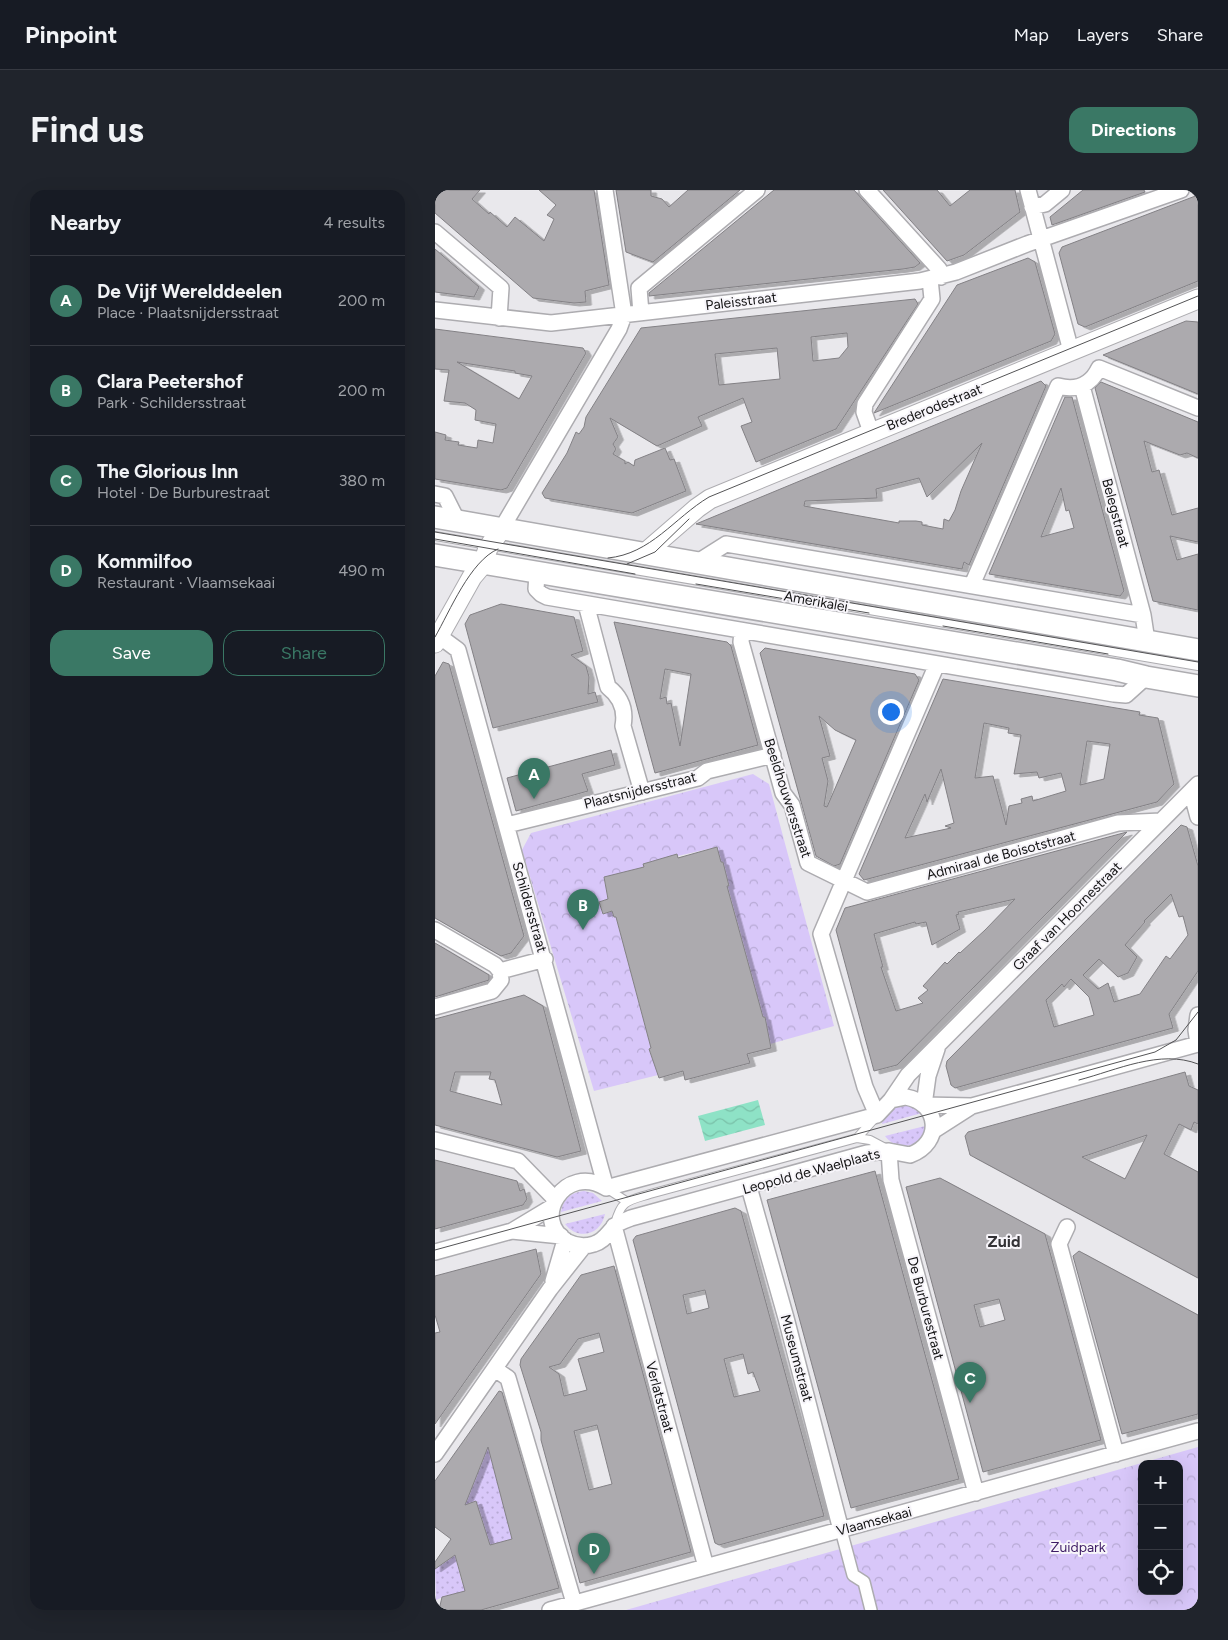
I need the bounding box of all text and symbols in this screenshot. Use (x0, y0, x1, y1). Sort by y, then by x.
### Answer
text: Pinpoint (25, 20, 117, 49)
text: Map (1014, 24, 1049, 46)
text: Layers (1077, 24, 1129, 46)
text: Share (1157, 24, 1203, 46)
button: Directions (1069, 107, 1198, 153)
text: Find us (30, 109, 144, 151)
text: Nearby (50, 210, 121, 235)
text: 4 results (324, 213, 385, 232)
text: De Vijf Werelddeelen (97, 280, 282, 303)
street label: Paleisstraat (704, 289, 778, 314)
text: A (60, 291, 72, 310)
text: 200 m (338, 291, 385, 310)
text: Place · Plaatsnijdersstraat (97, 303, 279, 322)
text: Clara Peetershof (97, 370, 243, 393)
text: B (61, 381, 71, 400)
text: 200 m (338, 381, 385, 400)
street label: Brederodestraat (884, 381, 984, 434)
text: Park · Schildersstraat (97, 393, 246, 412)
text: The Glorious Inn (97, 460, 238, 483)
text: C (60, 471, 72, 490)
text: 380 m (339, 471, 385, 490)
street label: Belegstraat (1098, 477, 1133, 550)
text: Hotel · De Burburestraat (97, 483, 270, 502)
text: Kommilfoo (97, 550, 192, 573)
text: D (60, 561, 72, 580)
text: 490 m (338, 561, 385, 580)
text: Restaurant · Vlaamsekaai (97, 573, 275, 592)
street label: Amerikalei (783, 587, 849, 615)
button: Save (50, 630, 213, 676)
button: Share (223, 630, 385, 676)
your location (878, 699, 904, 725)
street label: Beeldhouwersstraat (760, 736, 815, 860)
pin: A (518, 758, 550, 799)
street label: Plaatsnijdersstraat (582, 768, 698, 813)
street label: Admiraal de Boisotstraat (925, 827, 1078, 884)
street label: Graaf van Hoornestraat (1009, 858, 1125, 974)
street label: Schildersstraat (508, 860, 551, 954)
pin: B (567, 889, 599, 930)
street label: Leopold de Waelplaats (741, 1145, 882, 1198)
district label: Zuid (988, 1232, 1020, 1251)
street label: De Burburestraat (904, 1255, 947, 1362)
street label: Museumstraat (777, 1313, 816, 1404)
street label: Verlatstraat (642, 1360, 677, 1435)
pin: C (954, 1362, 986, 1403)
map controls (1138, 1460, 1183, 1595)
button: + (1138, 1460, 1183, 1505)
street label: Vlaamsekaai (835, 1503, 914, 1540)
button: − (1138, 1505, 1183, 1550)
pin: D (578, 1533, 610, 1574)
park label: Zuidpark (1050, 1539, 1106, 1556)
button: locate (1138, 1550, 1183, 1595)

